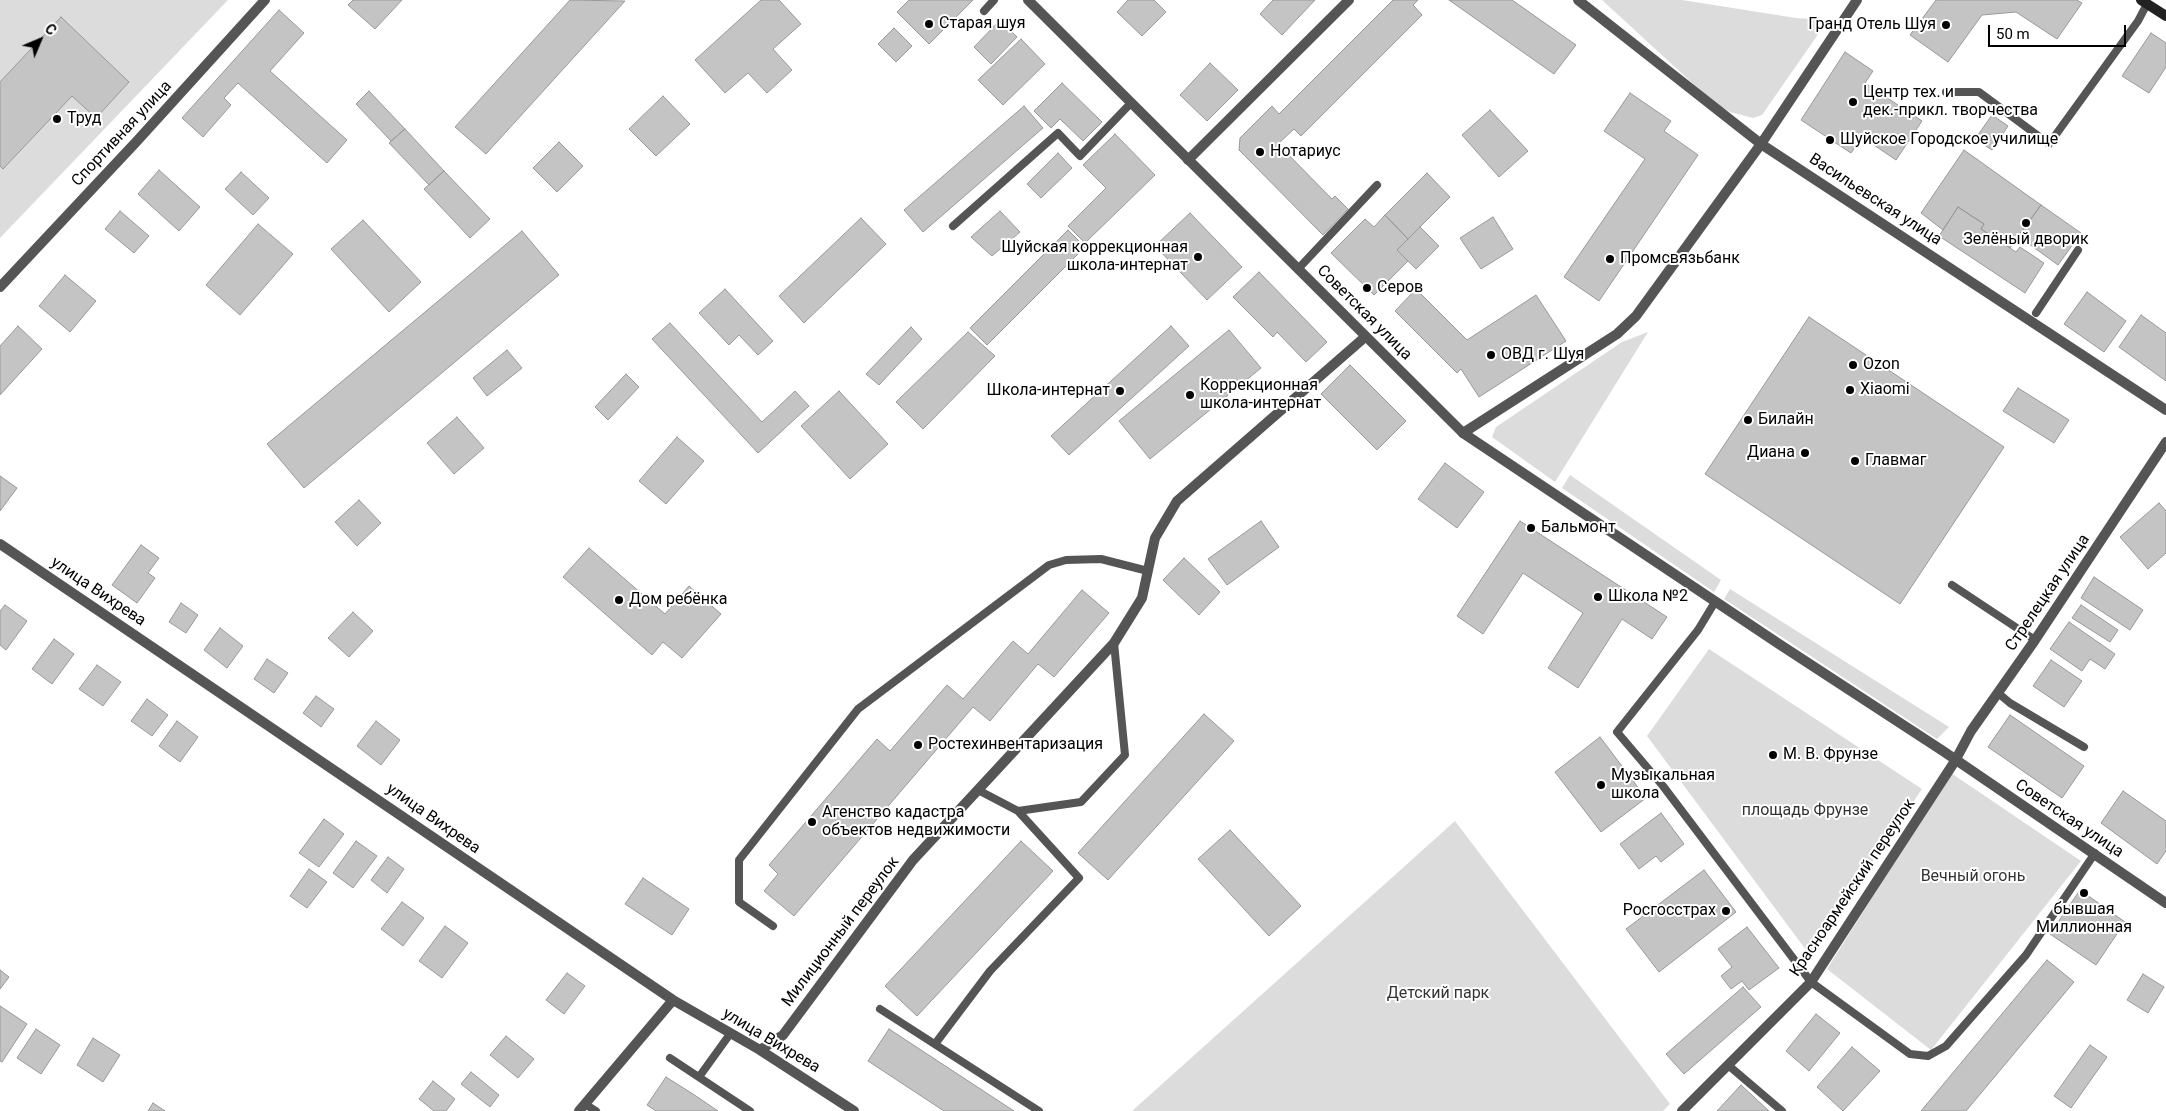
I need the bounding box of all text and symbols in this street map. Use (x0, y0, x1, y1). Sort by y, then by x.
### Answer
place label: Старая шуя (939, 14, 1025, 34)
north arrow (15, 15, 65, 65)
place label: Гранд Отель Шуя (1808, 15, 1936, 35)
scale bar (1991, 15, 2128, 47)
marker: Старая шуя (923, 18, 935, 30)
marker: Гранд Отель Шуя (1940, 19, 1952, 31)
text: С (42, 20, 60, 38)
text: 50 m (1996, 25, 2030, 43)
street label: Спортивная улица (68, 77, 176, 191)
place label: Центр тех. и дек.-прикл. творчества (1863, 83, 2038, 121)
marker: Центр тех. и дек.-прикл. творчества (1847, 96, 1859, 108)
place label: Труд (67, 109, 101, 129)
marker: Труд (51, 113, 63, 125)
place label: Шуйское Городское училище (1840, 130, 2058, 150)
marker: Шуйское Городское училище (1824, 134, 1836, 146)
place label: Нотариус (1270, 142, 1341, 162)
marker: Нотариус (1254, 146, 1266, 158)
street label: Васильевская улица (1805, 150, 1945, 250)
marker: Зелёный дворик (2020, 217, 2032, 229)
place label: Зелёный дворик (1963, 230, 2089, 250)
place label: Шуйская коррекционная школа-интернат (1001, 238, 1188, 276)
place label: Промсвязьбанк (1620, 249, 1740, 269)
marker: Шуйская коррекционная школа-интернат (1192, 251, 1204, 263)
marker: Промсвязьбанк (1604, 253, 1616, 265)
street label: Советская улица (1312, 261, 1416, 365)
place label: Серов (1377, 278, 1423, 298)
marker: Серов (1361, 282, 1373, 294)
place label: ОВД г. Шуя (1501, 345, 1584, 365)
marker: ОВД г. Шуя (1485, 349, 1497, 361)
place label: Ozon (1863, 355, 1900, 375)
marker: Ozon (1847, 359, 1859, 371)
place label: Коррекционная школа-интернат (1200, 376, 1321, 414)
place label: Xiaomi (1860, 380, 1910, 400)
place label: Школа-интернат (987, 381, 1110, 401)
marker: Xiaomi (1844, 384, 1856, 396)
marker: Школа-интернат (1114, 385, 1126, 397)
marker: Коррекционная школа-интернат (1184, 389, 1196, 401)
place label: Билайн (1758, 410, 1814, 430)
marker: Билайн (1742, 414, 1754, 426)
place label: Диана (1747, 443, 1795, 463)
marker: Диана (1799, 447, 1811, 459)
place label: Главмаг (1865, 451, 1926, 471)
marker: Главмаг (1849, 455, 1861, 467)
place label: Бальмонт (1541, 518, 1616, 538)
marker: Бальмонт (1525, 522, 1537, 534)
street label: Стрелецкая улица (2002, 531, 2094, 655)
street label: улица Вихрева (47, 553, 149, 631)
place label: Школа №2 (1608, 587, 1688, 607)
place label: Дом ребёнка (629, 590, 727, 610)
marker: Школа №2 (1592, 591, 1604, 603)
marker: Дом ребёнка (613, 594, 625, 606)
place label: Ростехинвентаризация (928, 735, 1103, 755)
marker: Ростехинвентаризация (912, 739, 924, 751)
place label: М. В. Фрунзе (1783, 745, 1878, 765)
marker: М. В. Фрунзе (1767, 749, 1779, 761)
place label: Музыкальная школа (1611, 766, 1715, 804)
street label: Советская улица (2011, 776, 2127, 862)
street label: улица Вихрева (382, 779, 484, 859)
marker: Музыкальная школа (1595, 779, 1607, 791)
street label: Красноармейский переулок (1786, 795, 1920, 981)
park label: площадь Фрунзе (1742, 801, 1868, 821)
place label: Агенство кадастра объектов недвижимости (822, 803, 1010, 841)
marker: Агенство кадастра объектов недвижимости (806, 816, 818, 828)
street label: Милиционный переулок (778, 853, 904, 1011)
park label: Вечный огонь (1921, 867, 2025, 887)
marker: бывшая Миллионная (2078, 887, 2090, 899)
place label: бывшая Миллионная (2036, 900, 2132, 938)
place label: Росгосстрах (1623, 901, 1716, 921)
marker: Росгосстрах (1720, 905, 1732, 917)
park label: Детский парк (1387, 984, 1489, 1004)
street label: улица Вихрева (719, 1004, 823, 1078)

